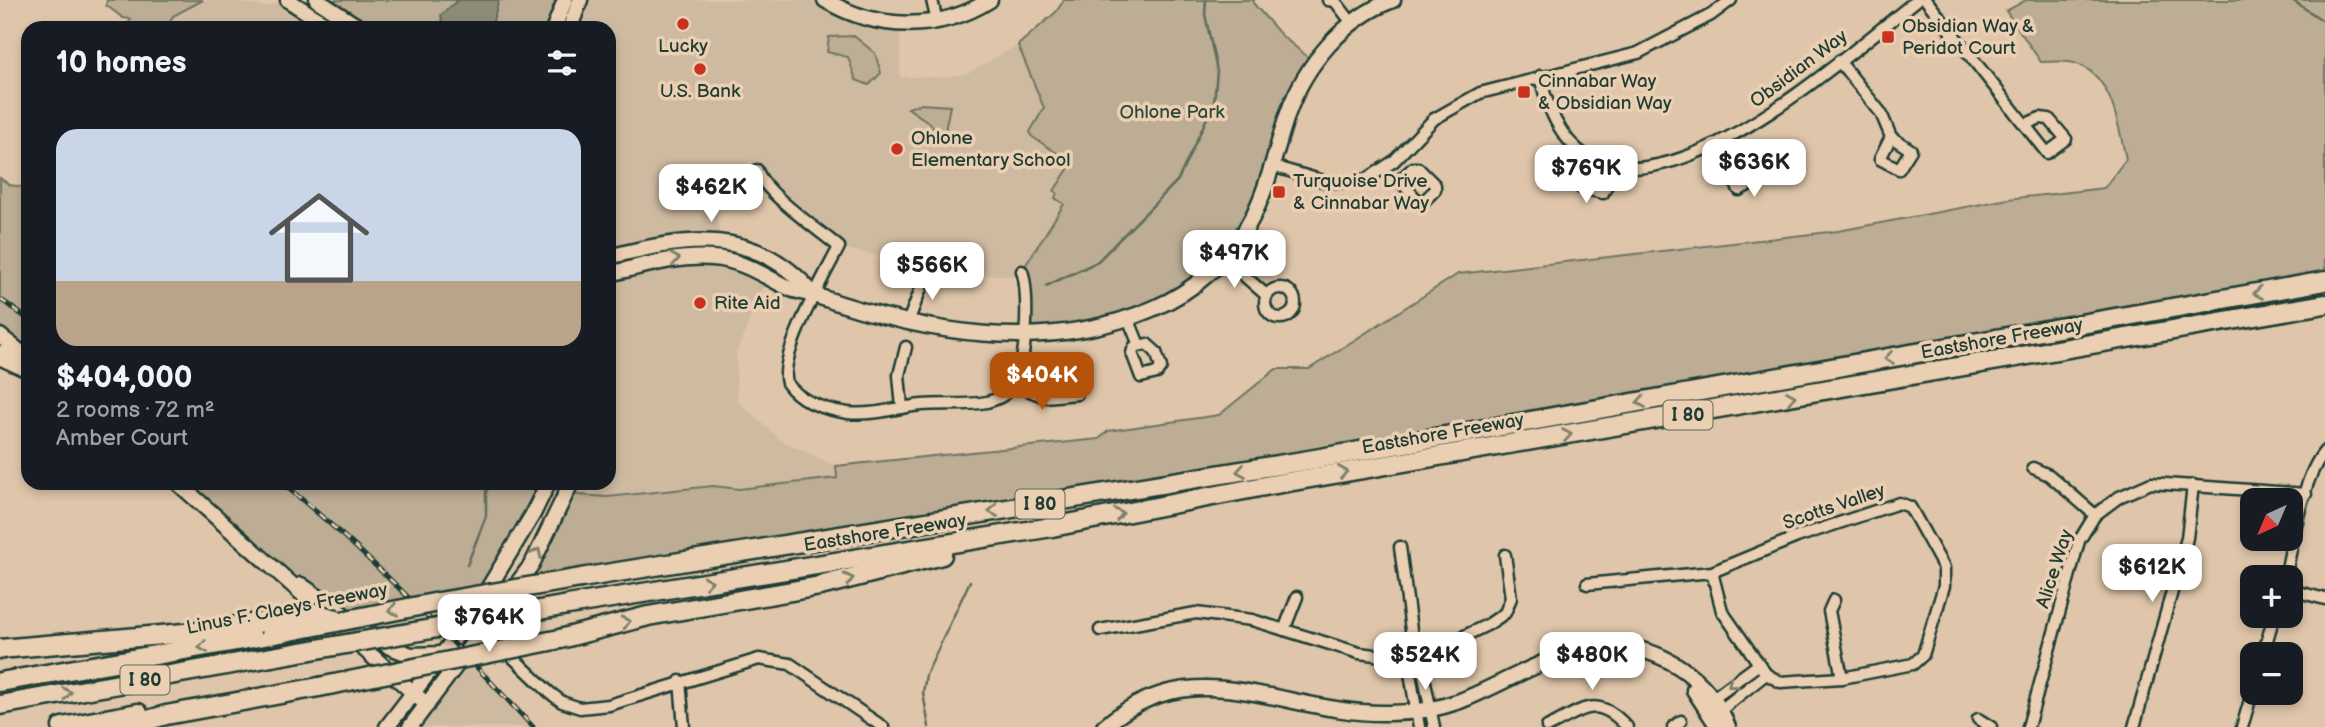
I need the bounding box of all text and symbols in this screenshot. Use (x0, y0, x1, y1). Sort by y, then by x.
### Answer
place label: Obsidian Way & Peridot Court (1902, 15, 2034, 60)
marker: Lucky (675, 16, 691, 32)
street label: Obsidian Way (1746, 25, 1852, 113)
marker: Obsidian Way & Peridot Court (1880, 29, 1896, 45)
place label: Lucky (658, 35, 708, 58)
icon: filters (543, 44, 581, 82)
text: 10 homes (56, 45, 187, 81)
marker: U.S. Bank (692, 61, 708, 77)
place label: Cinnabar Way & Obsidian Way (1538, 70, 1672, 115)
place label: U.S. Bank (660, 80, 741, 103)
marker: Cinnabar Way & Obsidian Way (1516, 84, 1532, 100)
park label: Ohlone Park (1119, 101, 1225, 124)
place label: Ohlone Elementary School (911, 127, 1070, 172)
pin: $636K (1705, 140, 1803, 199)
marker: Ohlone Elementary School (889, 141, 905, 157)
pin: $769K (1537, 146, 1635, 205)
text: $636K (1718, 148, 1790, 176)
text: $769K (1551, 154, 1621, 182)
pin: $462K (662, 164, 760, 224)
place label: Turquoise Drive & Cinnabar Way (1293, 170, 1430, 215)
text: $462K (675, 173, 747, 201)
icon: home (256, 175, 382, 301)
marker: Turquoise Drive & Cinnabar Way (1271, 184, 1287, 200)
pin: $497K (1185, 230, 1283, 290)
text: $497K (1199, 239, 1269, 267)
pin: $566K (883, 243, 981, 302)
text: $566K (896, 251, 968, 279)
one-way arrow (670, 252, 681, 267)
one-way arrow (2252, 284, 2264, 299)
place label: Rite Aid (714, 292, 781, 315)
marker: Rite Aid (692, 295, 708, 311)
street label: Eastshore Freeway (1919, 313, 2085, 365)
one-way arrow (1883, 350, 1895, 365)
pin: $404K (993, 352, 1091, 412)
text: $404,000 (56, 360, 193, 396)
text: $404K (1006, 361, 1078, 389)
one-way arrow (1786, 390, 1797, 405)
one-way arrow (1635, 393, 1647, 408)
text: 2 rooms · 72 m² (56, 396, 215, 424)
road number: I 80 (1664, 400, 1712, 430)
street label: Eastshore Freeway (1360, 408, 1526, 460)
text: Amber Court (56, 424, 188, 452)
one-way arrow (1561, 428, 1573, 443)
one-way arrow (1236, 463, 1247, 478)
one-way arrow (1337, 466, 1349, 481)
street label: Scotts Valley (1780, 479, 1889, 535)
north arrow (2240, 488, 2303, 551)
map controls (2240, 488, 2303, 705)
road number: I 80 (1016, 490, 1064, 518)
one-way arrow (987, 503, 999, 518)
one-way arrow (1113, 507, 1125, 522)
street label: Eastshore Freeway (802, 509, 968, 557)
street label: Alice Way (2031, 526, 2079, 611)
pin: $612K (2103, 544, 2201, 604)
one-way arrow (529, 548, 543, 560)
text: $612K (2118, 553, 2186, 581)
button: + (2240, 565, 2303, 628)
one-way arrow (843, 573, 855, 587)
one-way arrow (702, 575, 714, 590)
street label: Linus F. Claeys Freeway (184, 578, 390, 640)
pin: $764K (440, 594, 538, 654)
one-way arrow (387, 602, 399, 617)
text: $764K (454, 603, 524, 631)
one-way arrow (620, 616, 632, 630)
pin: $524K (1376, 632, 1474, 692)
pin: $480K (1543, 632, 1641, 692)
one-way arrow (197, 639, 209, 654)
text: $524K (1390, 641, 1460, 669)
text: $480K (1556, 641, 1628, 669)
button: − (2240, 642, 2303, 705)
road number: I 80 (120, 666, 170, 694)
one-way arrow (1727, 676, 1740, 689)
one-way arrow (61, 686, 73, 701)

